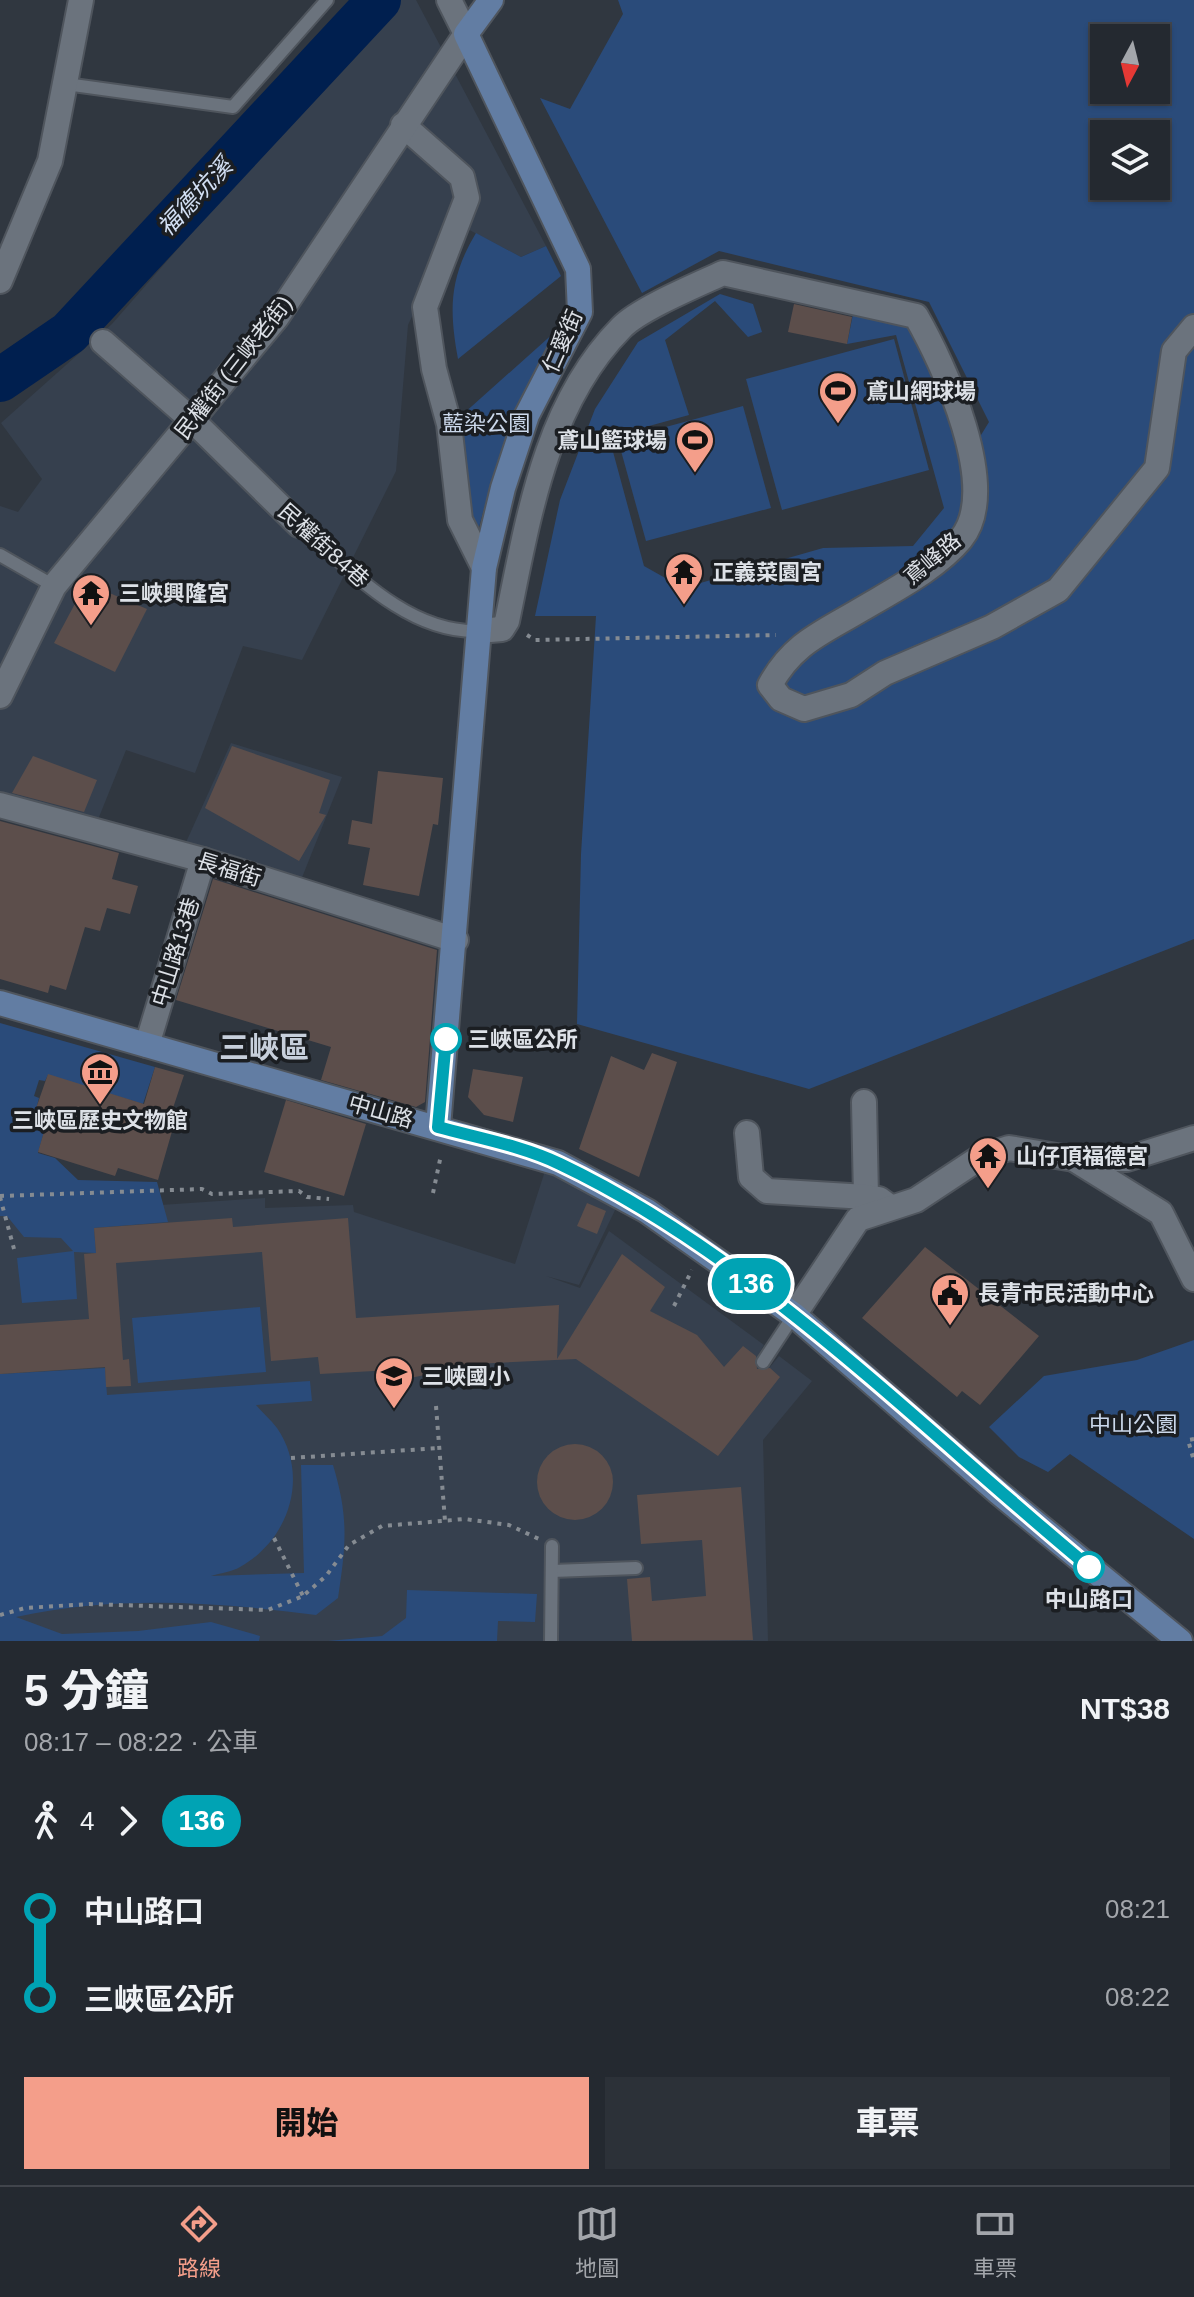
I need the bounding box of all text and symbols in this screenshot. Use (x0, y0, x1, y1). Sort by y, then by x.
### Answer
north arrow (1090, 24, 1170, 104)
map controls (1090, 24, 1170, 200)
button: layers (1090, 120, 1170, 200)
water label: 福德坑溪 (152, 150, 239, 241)
street label: 民權街 (三峽老街) (170, 291, 297, 444)
street label: 仁愛街 (538, 306, 587, 376)
sports icon: 鳶山網球場 (817, 370, 859, 425)
place label: 鳶山網球場 (866, 379, 976, 404)
park label: 藍染公園 (442, 411, 530, 436)
sports icon: 鳶山籃球場 (674, 419, 716, 474)
place label: 鳶山籃球場 (557, 428, 667, 453)
street label: 民權街84巷 (274, 498, 374, 592)
street label: 鳶峰路 (899, 528, 966, 589)
temple icon: 正義菜園宮 (663, 551, 705, 606)
place label: 正義菜園宮 (712, 560, 822, 585)
temple icon: 三峽興隆宮 (70, 572, 112, 627)
place label: 三峽興隆宮 (119, 581, 229, 606)
street label: 長福街 (194, 848, 264, 891)
street label: 中山路13巷 (147, 895, 204, 1010)
marker: 三峽區公所 (431, 1024, 461, 1054)
place label: 三峽區公所 (468, 1027, 578, 1052)
district label: 三峽區 (219, 1031, 309, 1064)
museum icon: 三峽區歷史文物館 (79, 1051, 121, 1106)
street label: 中山路 (346, 1090, 416, 1133)
place label: 三峽區歷史文物館 (12, 1108, 188, 1133)
temple icon: 山仔頂福德宮 (967, 1135, 1009, 1190)
place label: 山仔頂福德宮 (1016, 1144, 1148, 1169)
line badge: 136 (705, 1258, 797, 1310)
text: 136 (728, 1268, 774, 1299)
public building icon: 長青市民活動中心 (929, 1272, 971, 1327)
place label: 長青市民活動中心 (978, 1281, 1154, 1306)
school or university icon: 三峽國小 (373, 1355, 415, 1410)
place label: 三峽國小 (422, 1364, 510, 1389)
park label: 中山公園 (1089, 1412, 1177, 1437)
marker: 中山路口 (1074, 1552, 1104, 1582)
place label: 中山路口 (1045, 1587, 1133, 1612)
text: 5 分鐘 (24, 1666, 149, 1715)
text: NT$38 (1080, 1692, 1170, 1725)
text: 08:17 – 08:22 · 公車 (24, 1727, 258, 1757)
icon: walk (24, 1799, 68, 1843)
icon: forward (106, 1799, 150, 1843)
text: 136 (178, 1805, 225, 1836)
text: 4 (80, 1806, 94, 1836)
text: 08:21 (1105, 1894, 1170, 1924)
text: 中山路口 (84, 1895, 204, 1928)
text: 08:22 (1105, 1982, 1170, 2012)
text: 三峽區公所 (84, 1983, 234, 2016)
button: 開始 (24, 2077, 589, 2169)
button: 車票 (605, 2077, 1170, 2169)
tab: 路線 (177, 2202, 221, 2282)
tab: 地圖 (575, 2202, 619, 2282)
tab: 車票 (973, 2202, 1017, 2282)

